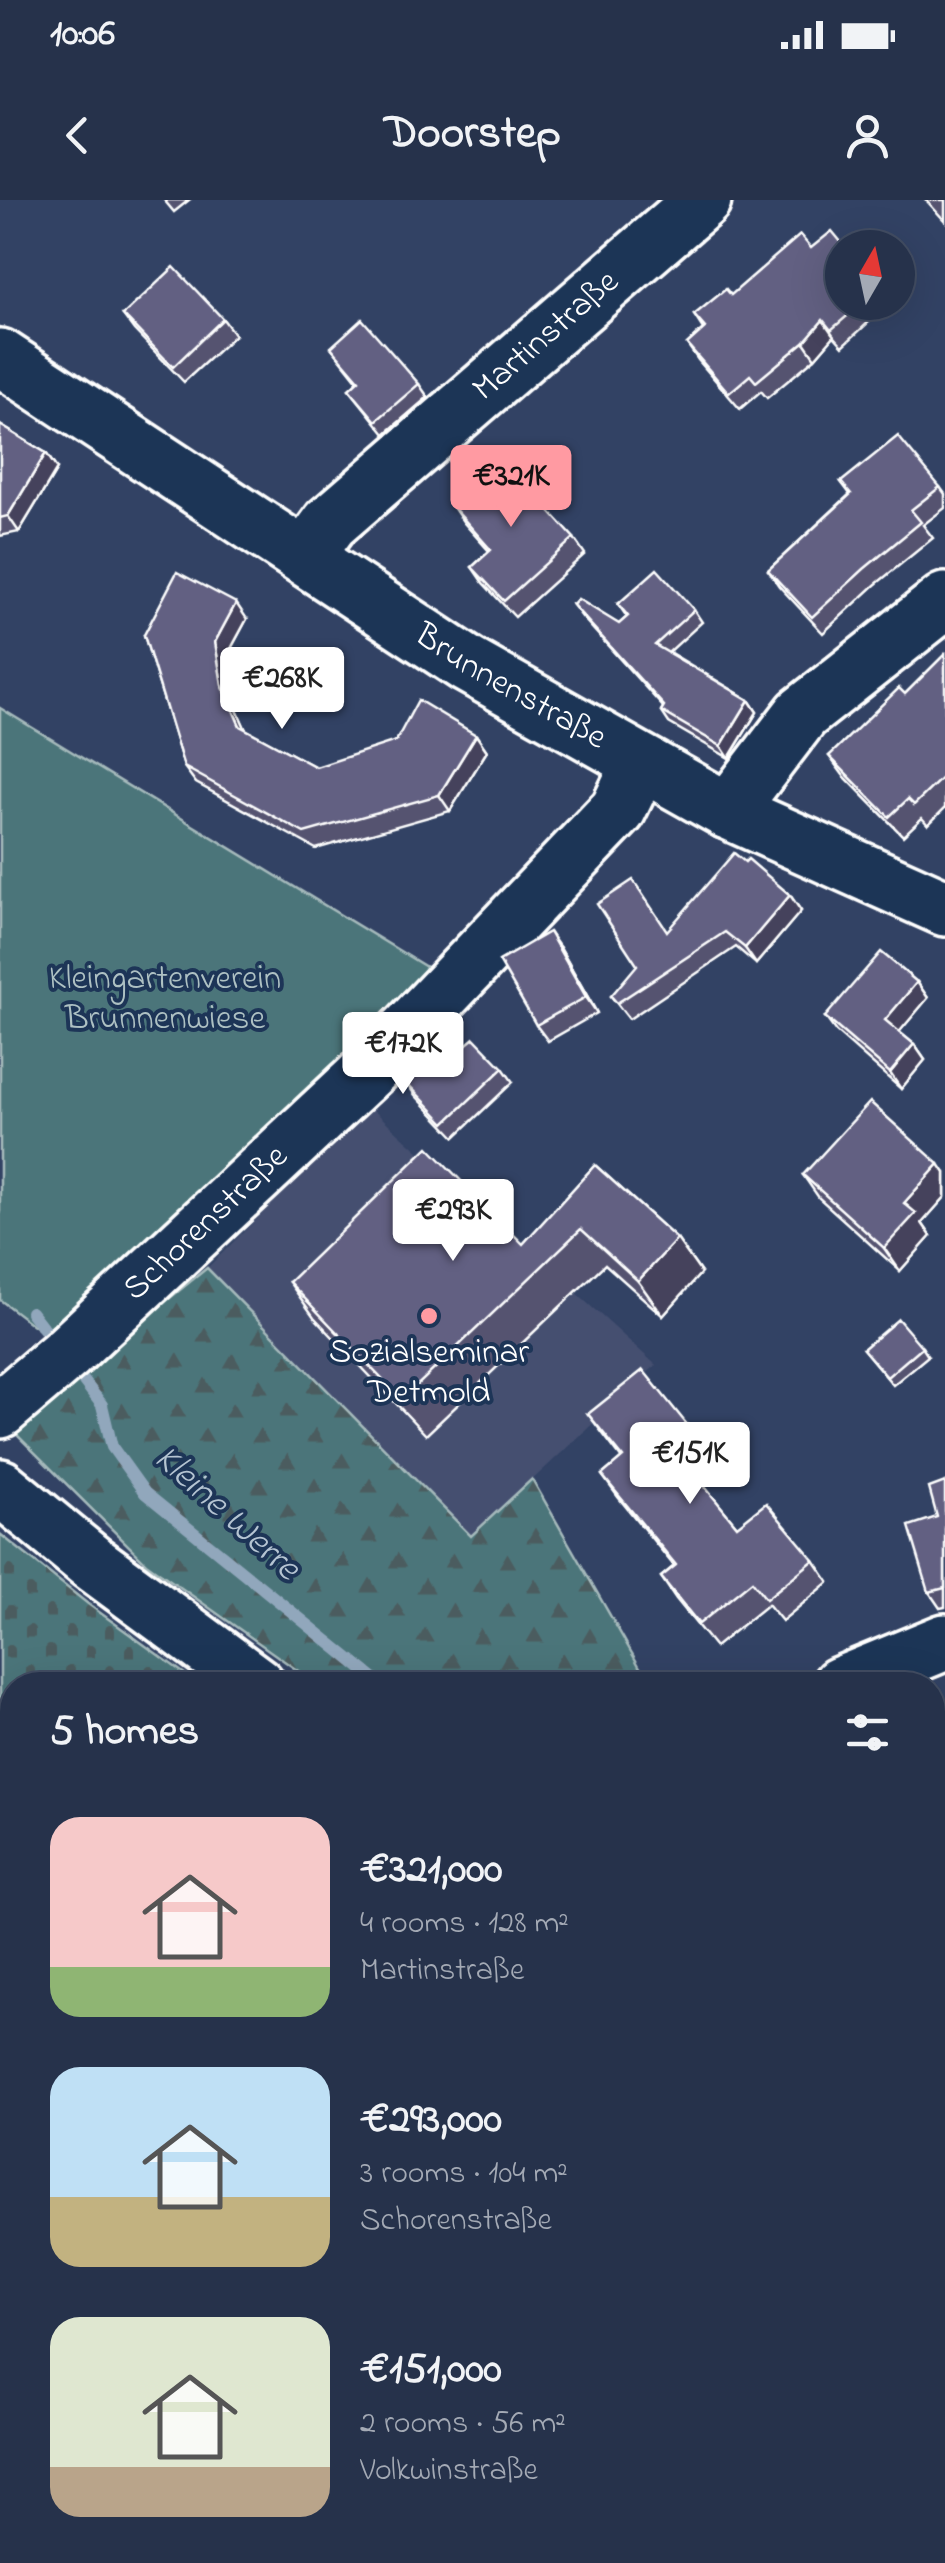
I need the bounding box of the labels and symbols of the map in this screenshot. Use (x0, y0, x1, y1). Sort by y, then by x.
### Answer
north arrow (825, 230, 915, 320)
street label: Martinstraße (461, 258, 631, 414)
pin: €321K (441, 445, 581, 530)
street label: Brunnenstraße (403, 610, 616, 763)
pin: €268K (212, 647, 352, 732)
park label: Kleingartenverein Brunnenwiese (49, 954, 281, 1045)
pin: €172K (333, 1012, 473, 1097)
street label: Schorenstraße (112, 1133, 300, 1314)
pin: €293K (383, 1179, 523, 1264)
marker: Sozialseminar Detmold (418, 1305, 440, 1327)
place label: Sozialseminar Detmold (329, 1328, 529, 1419)
pin: €151K (620, 1422, 760, 1507)
water label: Kleine Werre (140, 1433, 313, 1597)

